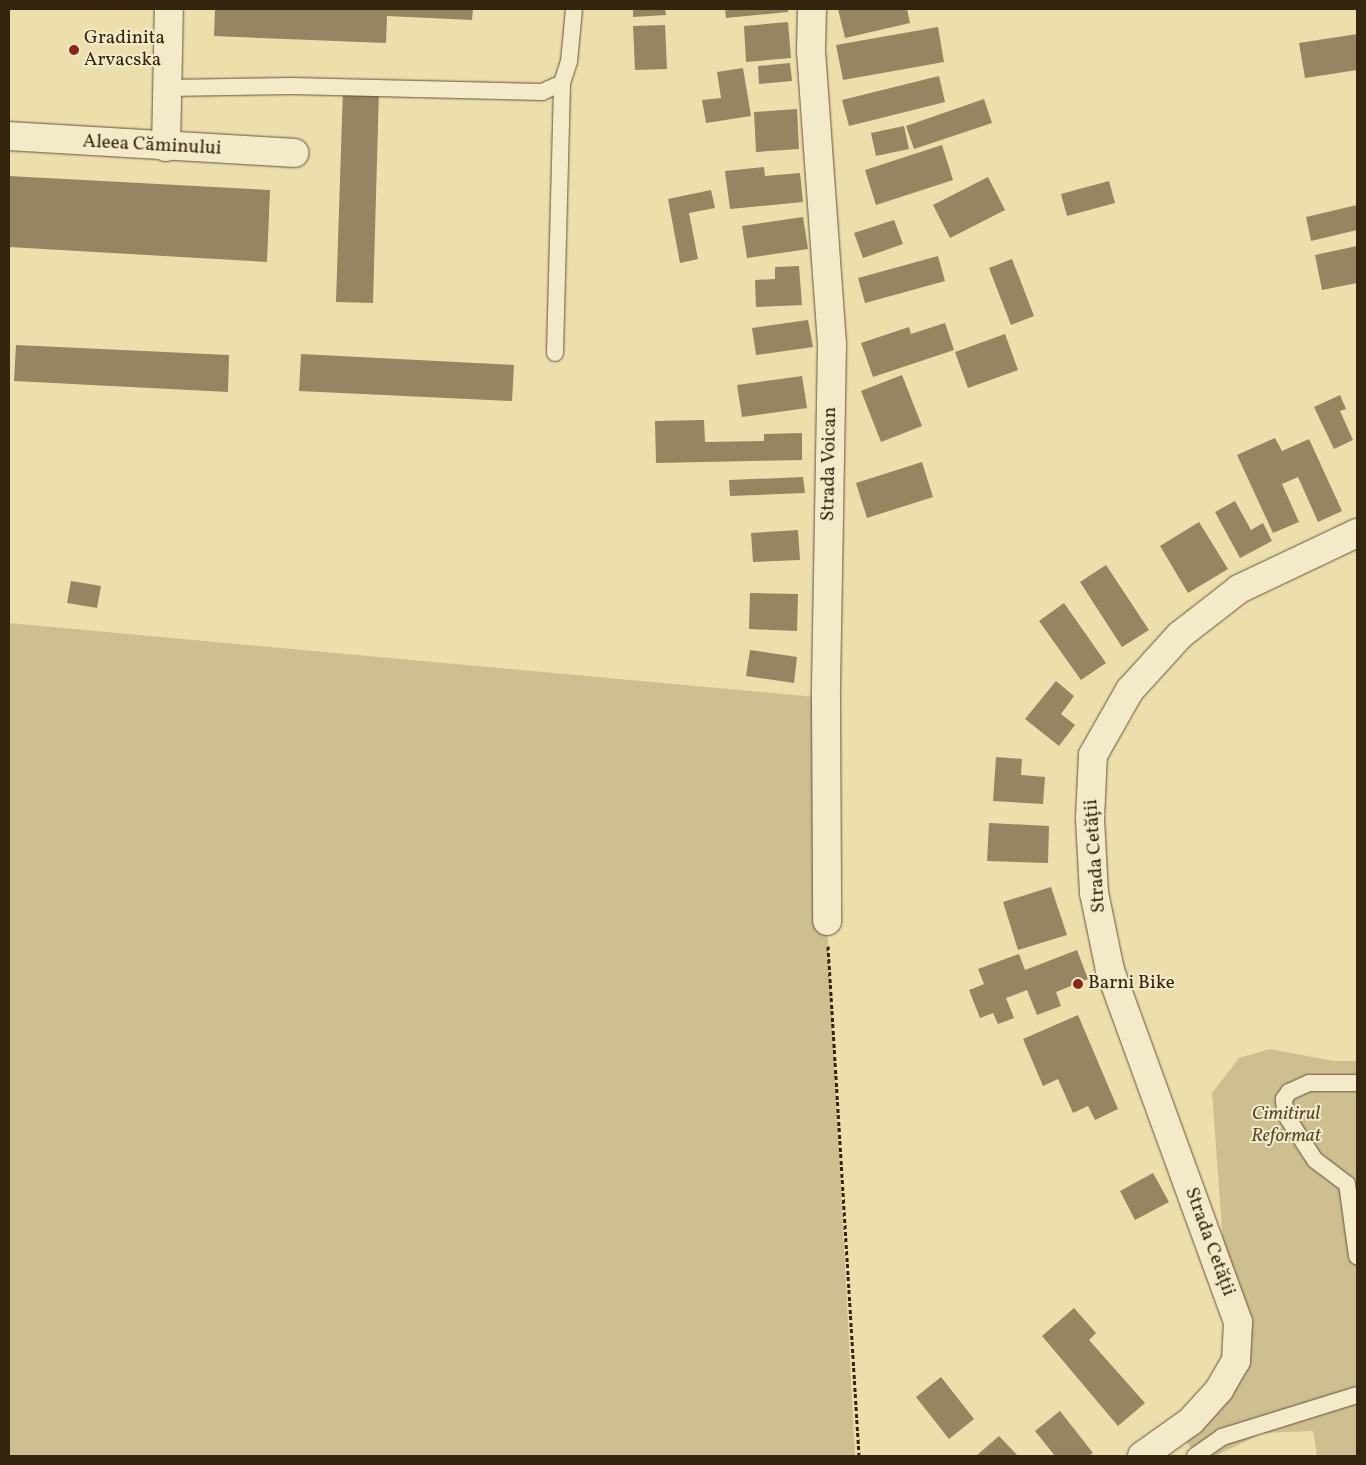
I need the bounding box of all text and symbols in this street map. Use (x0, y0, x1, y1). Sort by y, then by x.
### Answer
place label: Gradinita Arvacska (84, 28, 165, 72)
marker: Gradinita Arvacska (68, 44, 80, 56)
street label: Aleea Căminului (82, 131, 222, 161)
street label: Strada Voican (818, 406, 842, 522)
street label: Strada Cetății (1081, 798, 1111, 914)
place label: Barni Bike (1088, 973, 1175, 995)
marker: Barni Bike (1072, 978, 1084, 990)
park label: Cimitirul Reformat (1251, 1104, 1321, 1148)
street label: Strada Cetății (1179, 1185, 1239, 1299)

